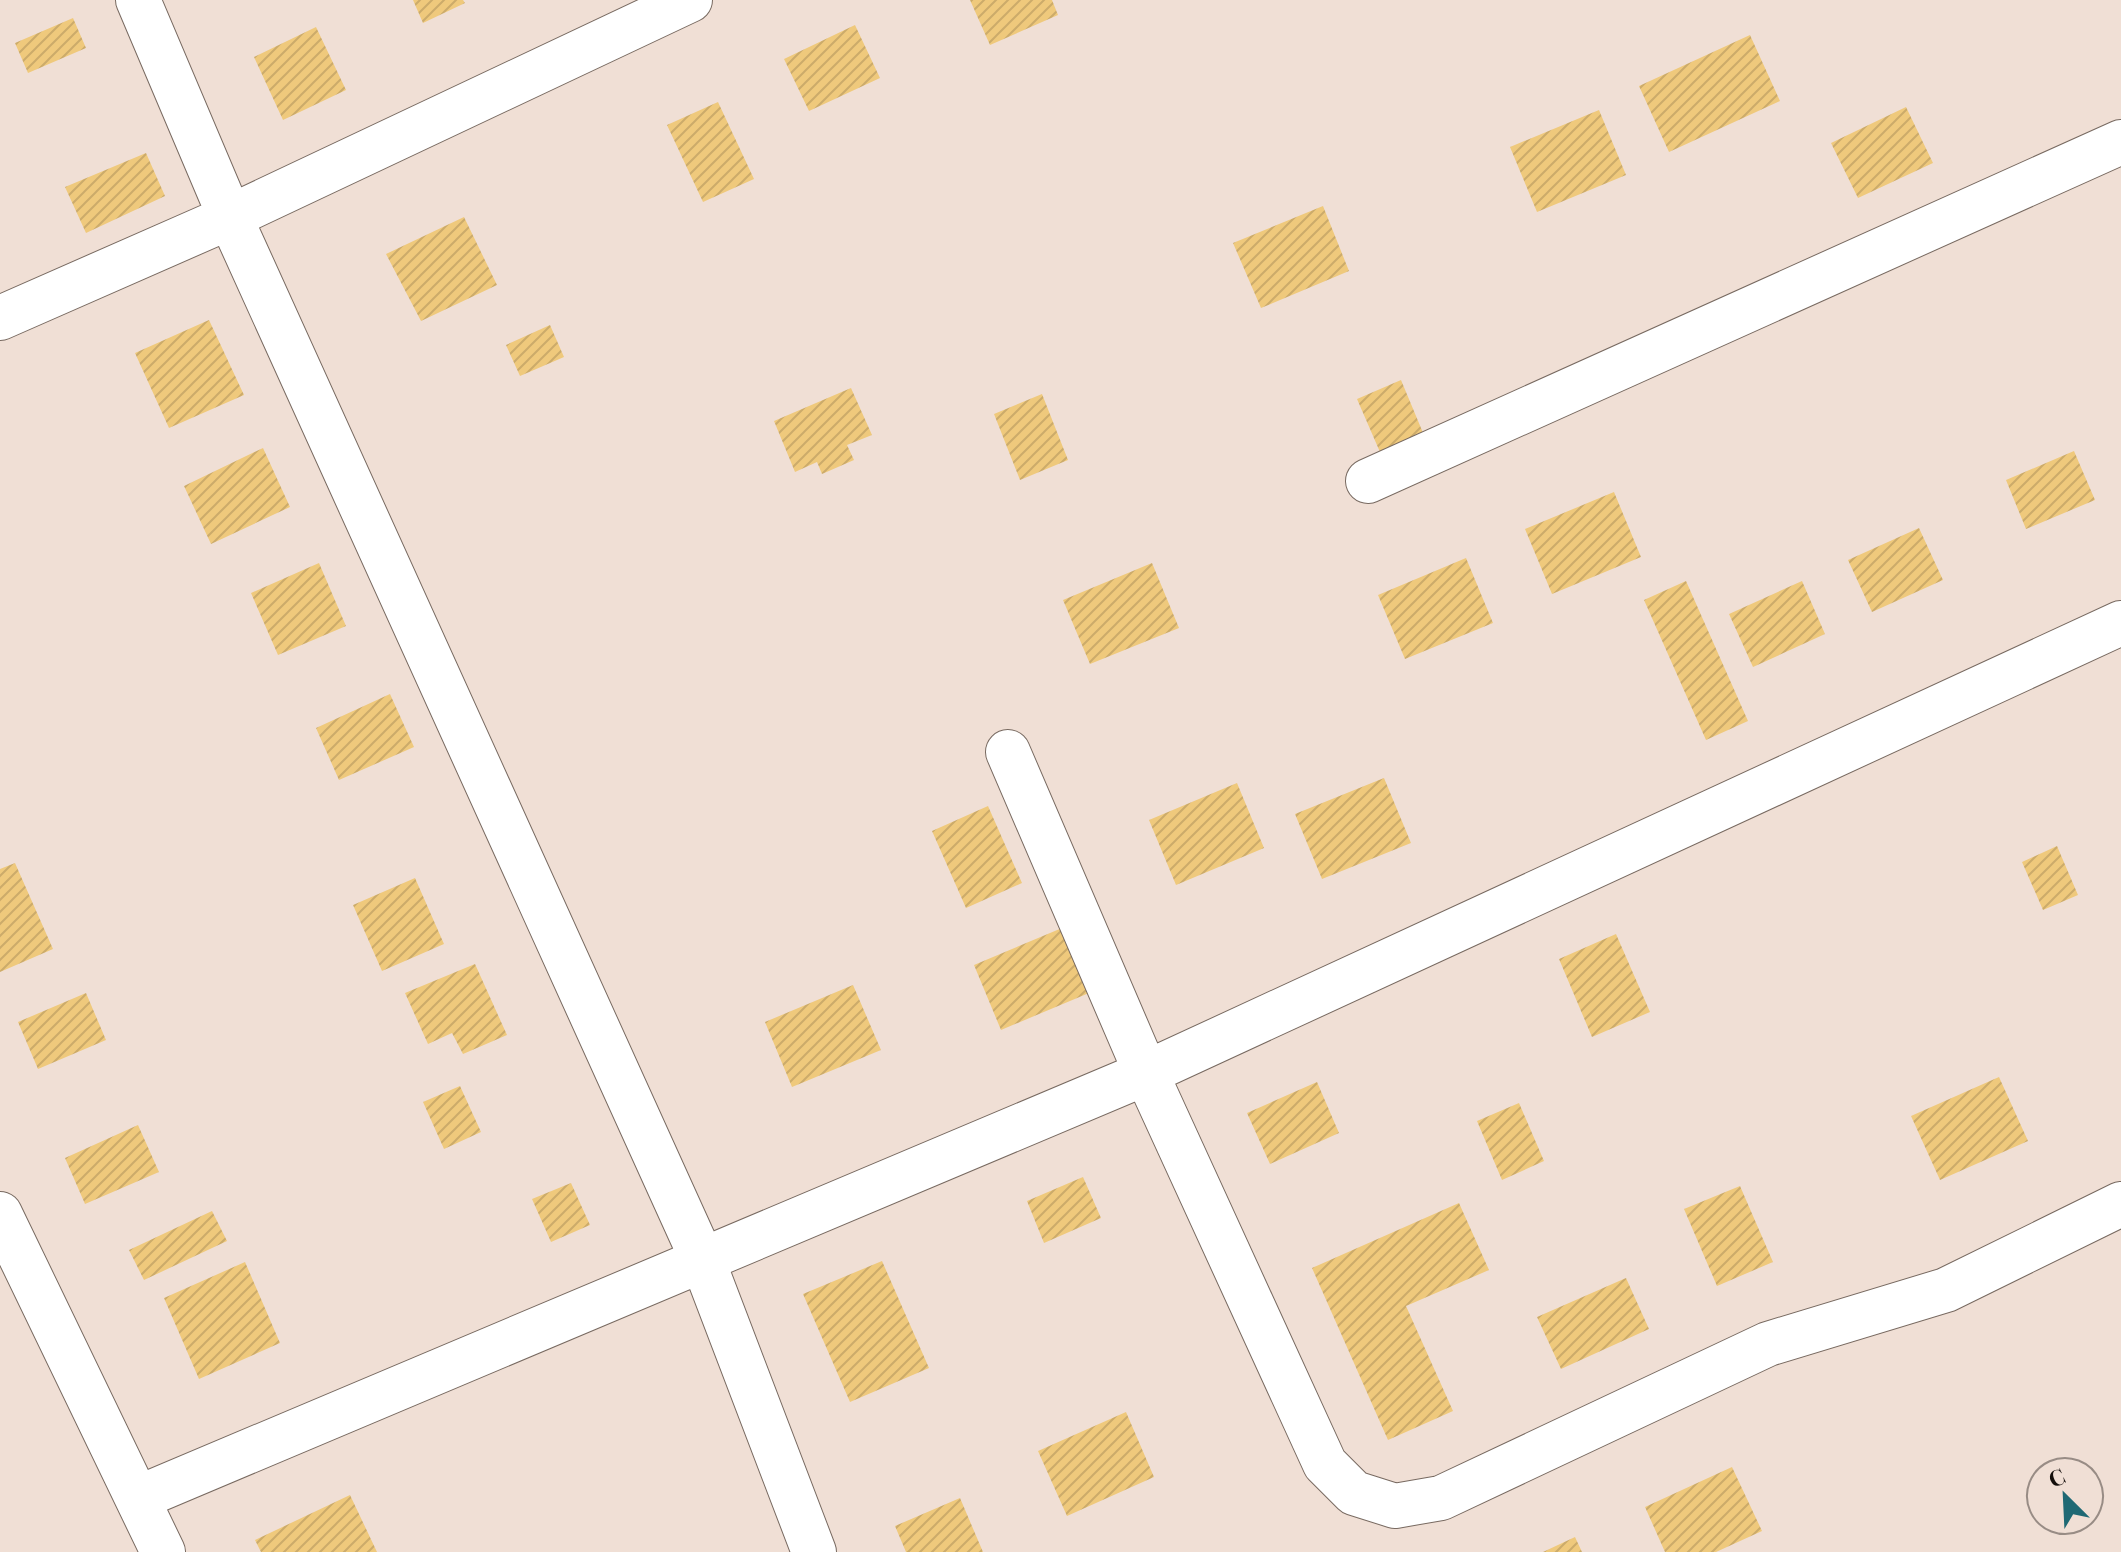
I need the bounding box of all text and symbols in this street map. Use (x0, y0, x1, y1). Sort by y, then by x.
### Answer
north arrow (2025, 1456, 2105, 1536)
text: С (2043, 1460, 2070, 1494)

